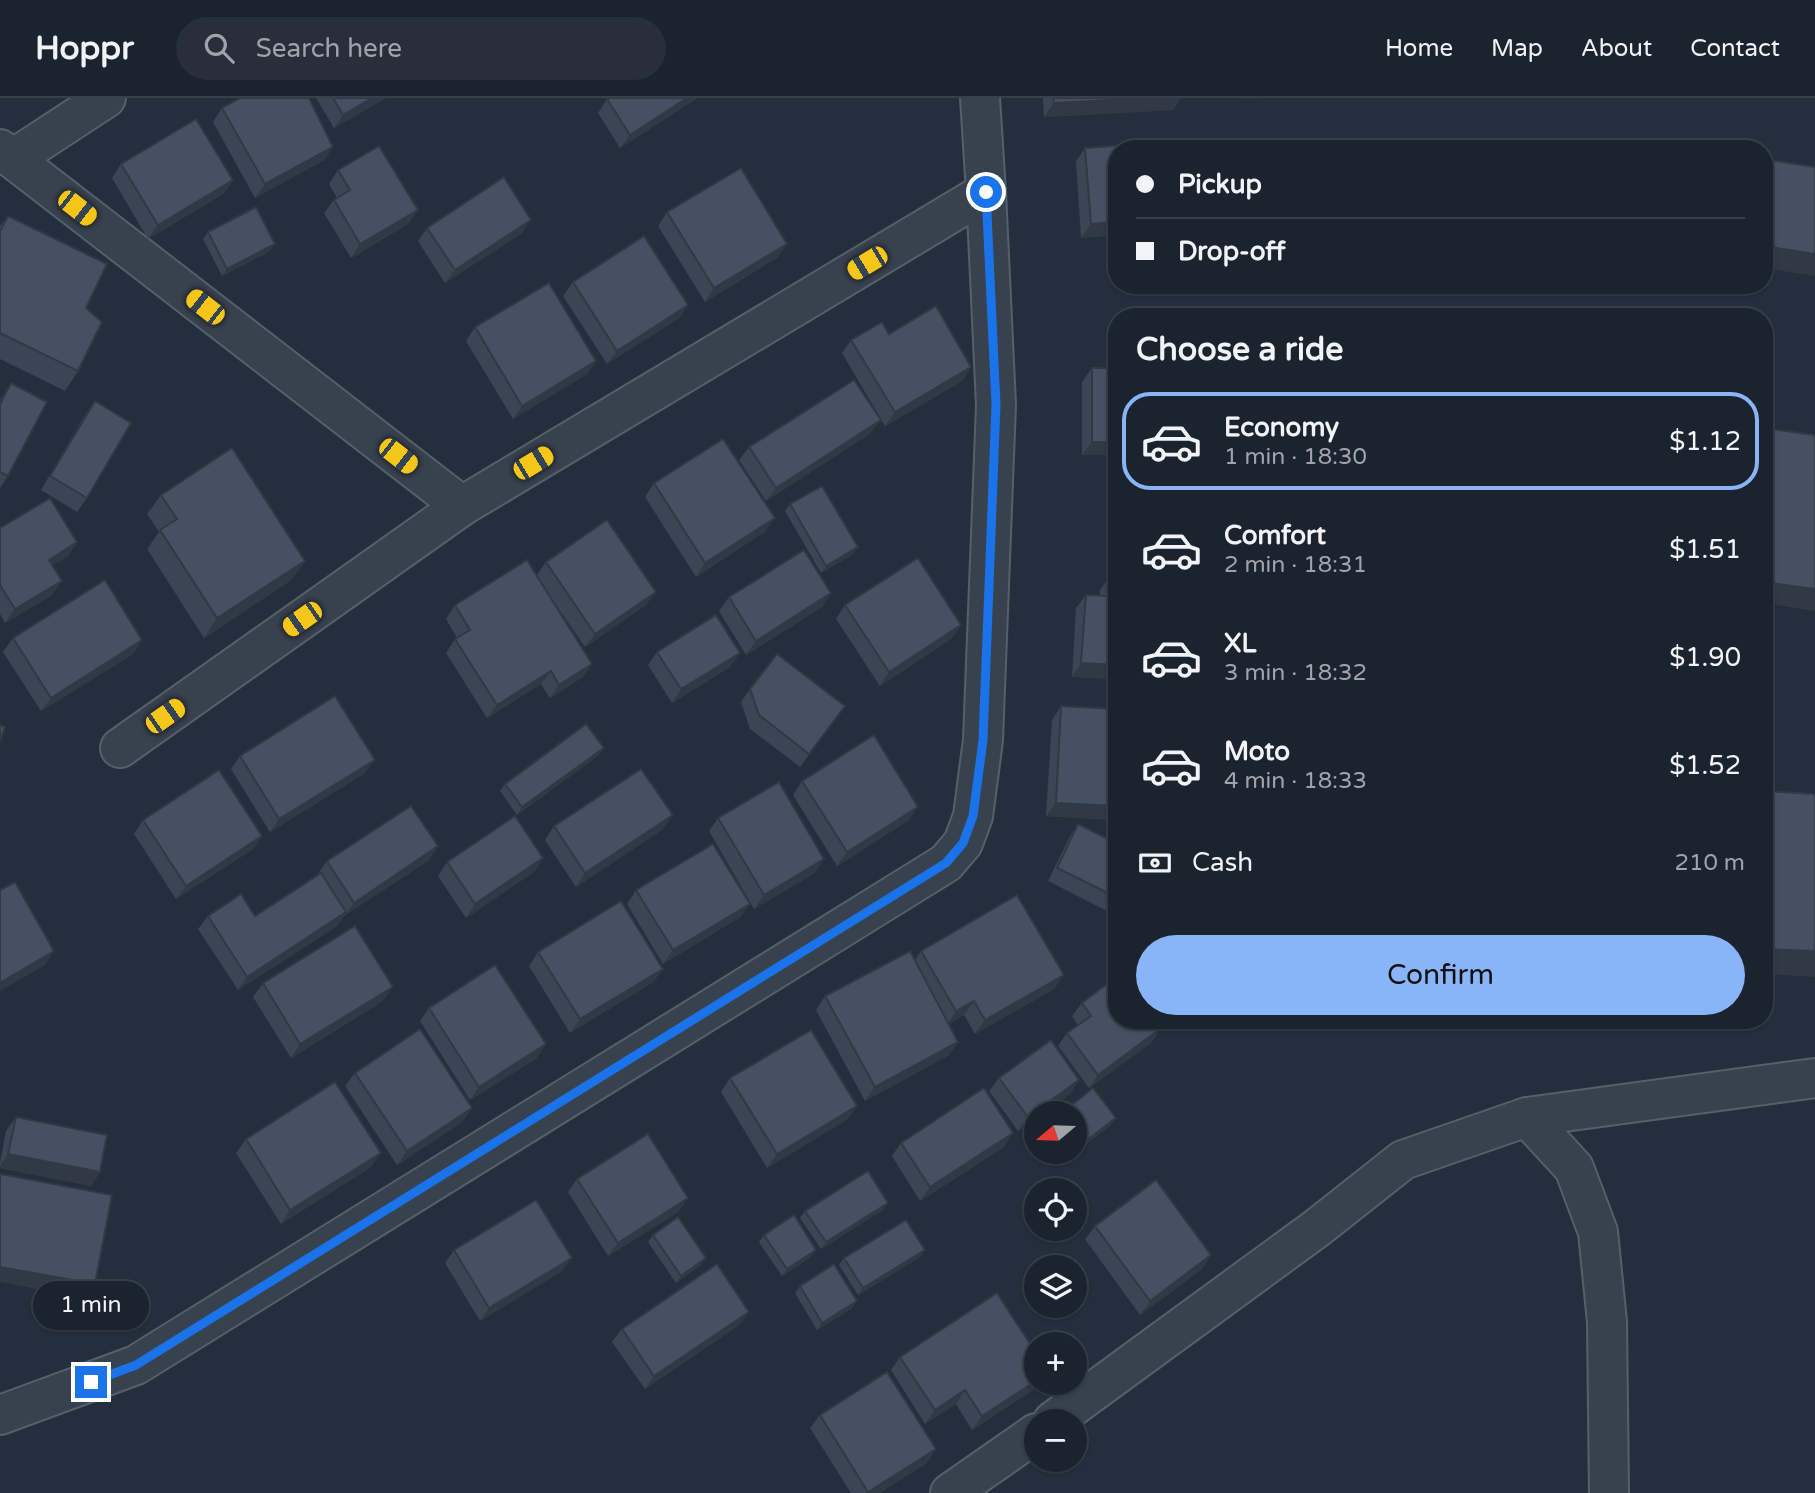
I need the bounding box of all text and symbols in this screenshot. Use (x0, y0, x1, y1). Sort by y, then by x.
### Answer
search box (176, 17, 666, 80)
text: Hoppr (35, 29, 134, 68)
icon: search (200, 29, 238, 67)
text: Search here (256, 33, 402, 64)
text: Home (1385, 34, 1453, 63)
text: Map (1491, 34, 1543, 63)
text: About (1581, 34, 1652, 63)
text: Contact (1690, 34, 1780, 63)
text: Pickup (1178, 169, 1262, 200)
route start (970, 176, 1002, 208)
car (54, 187, 101, 229)
text: Drop-off (1178, 236, 1285, 267)
car (844, 243, 891, 283)
car (182, 286, 229, 328)
text: Choose a ride (1136, 331, 1343, 369)
icon: car (1140, 410, 1203, 473)
text: Economy (1224, 412, 1339, 443)
text: $1.12 (1669, 426, 1741, 457)
car (375, 435, 422, 477)
car (510, 443, 557, 483)
text: 1 min · 18:30 (1224, 443, 1367, 471)
icon: car (1140, 518, 1203, 581)
text: Comfort (1224, 520, 1326, 551)
text: $1.51 (1669, 534, 1741, 565)
text: 2 min · 18:31 (1224, 551, 1367, 579)
car (279, 598, 326, 640)
icon: car (1140, 626, 1203, 689)
text: XL (1224, 628, 1256, 659)
text: $1.90 (1669, 642, 1741, 673)
text: 3 min · 18:32 (1224, 659, 1367, 687)
car (142, 695, 189, 737)
icon: car (1140, 734, 1203, 797)
text: Moto (1224, 736, 1290, 767)
text: $1.52 (1669, 750, 1741, 781)
text: 4 min · 18:33 (1224, 767, 1367, 795)
icon: cash (1136, 844, 1174, 882)
text: Cash (1192, 847, 1253, 878)
text: 210 m (1675, 849, 1745, 877)
button: Confirm (1136, 935, 1745, 1015)
north arrow (1024, 1101, 1087, 1164)
map controls (1024, 1101, 1087, 1472)
button: locate (1024, 1178, 1087, 1241)
button: layers (1024, 1255, 1087, 1318)
callout: 1 min (33, 1280, 149, 1330)
text: 1 min (60, 1291, 122, 1319)
button: + (1024, 1332, 1087, 1395)
route end (75, 1366, 107, 1398)
button: − (1024, 1409, 1087, 1472)

